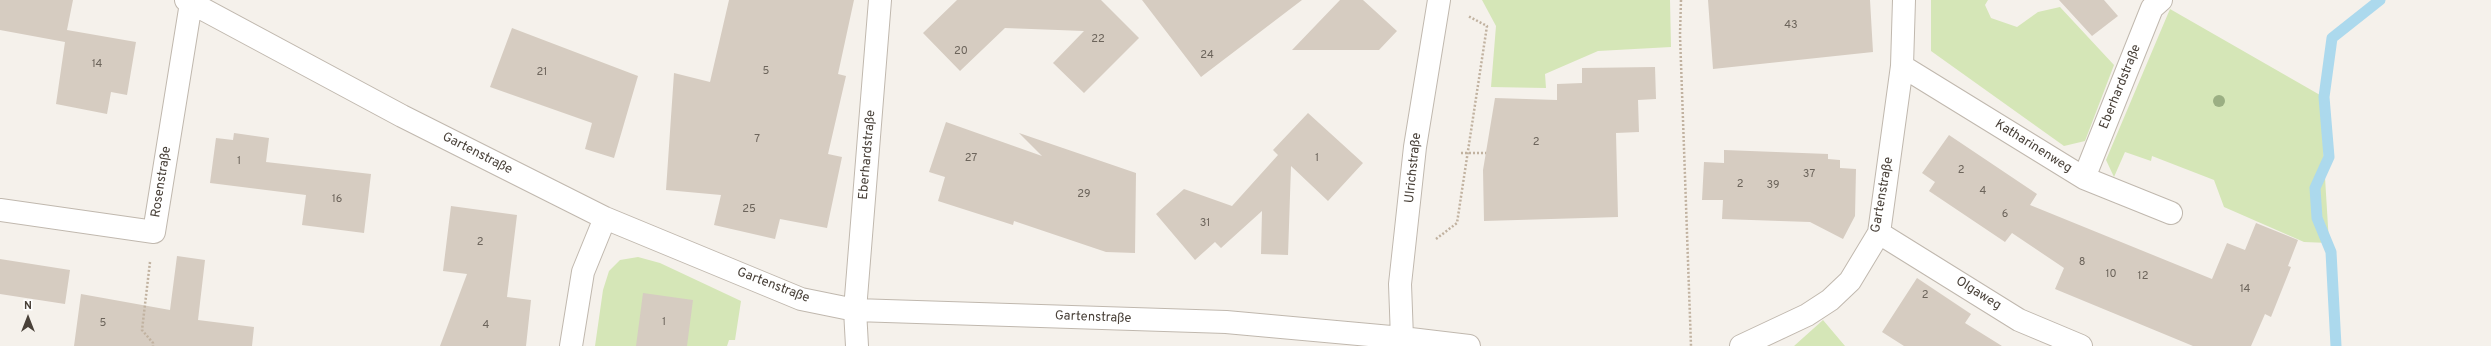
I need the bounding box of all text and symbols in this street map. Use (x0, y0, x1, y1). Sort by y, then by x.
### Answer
house number: 43 (1784, 19, 1798, 33)
house number: 22 (1091, 33, 1105, 47)
street label: Eberhardstraße (2097, 42, 2145, 132)
house number: 20 (954, 45, 968, 59)
house number: 24 (1200, 49, 1214, 63)
house number: 14 (92, 58, 102, 72)
house number: 5 (763, 65, 769, 79)
house number: 21 (537, 66, 547, 80)
street label: Eberhardstraße (856, 109, 880, 201)
street label: Katharinenweg (1992, 117, 2074, 177)
street label: Gartenstraße (439, 130, 515, 178)
street label: Ulrichstraße (1403, 132, 1425, 204)
house number: 7 (754, 133, 760, 147)
house number: 2 (1533, 136, 1539, 150)
street label: Rosenstraße (149, 145, 175, 219)
house number: 27 (965, 152, 977, 166)
house number: 1 (1315, 152, 1319, 166)
house number: 1 (237, 155, 241, 169)
street label: Gartenstraße (1869, 156, 1897, 234)
house number: 2 (1958, 164, 1964, 178)
house number: 37 (1803, 168, 1815, 182)
house number: 2 (1737, 178, 1743, 192)
house number: 39 (1767, 179, 1779, 193)
house number: 4 (1980, 185, 1986, 199)
house number: 29 (1077, 188, 1091, 202)
house number: 16 (332, 193, 342, 207)
house number: 25 (742, 203, 756, 217)
house number: 6 (2002, 208, 2008, 222)
house number: 31 (1200, 217, 1210, 231)
house number: 2 (477, 236, 483, 250)
house number: 8 (2079, 256, 2085, 270)
street label: Gartenstraße (734, 265, 812, 307)
house number: 10 (2105, 268, 2117, 282)
house number: 12 (2138, 270, 2148, 284)
street label: Olgaweg (1952, 274, 2004, 314)
house number: 14 (2240, 283, 2250, 297)
house number: 2 (1922, 289, 1928, 303)
north arrow (8, 298, 48, 338)
text: N (24, 299, 32, 313)
street label: Gartenstraße (1054, 309, 1132, 327)
house number: 1 (662, 316, 666, 330)
house number: 5 (100, 317, 106, 331)
house number: 4 (483, 319, 489, 333)

